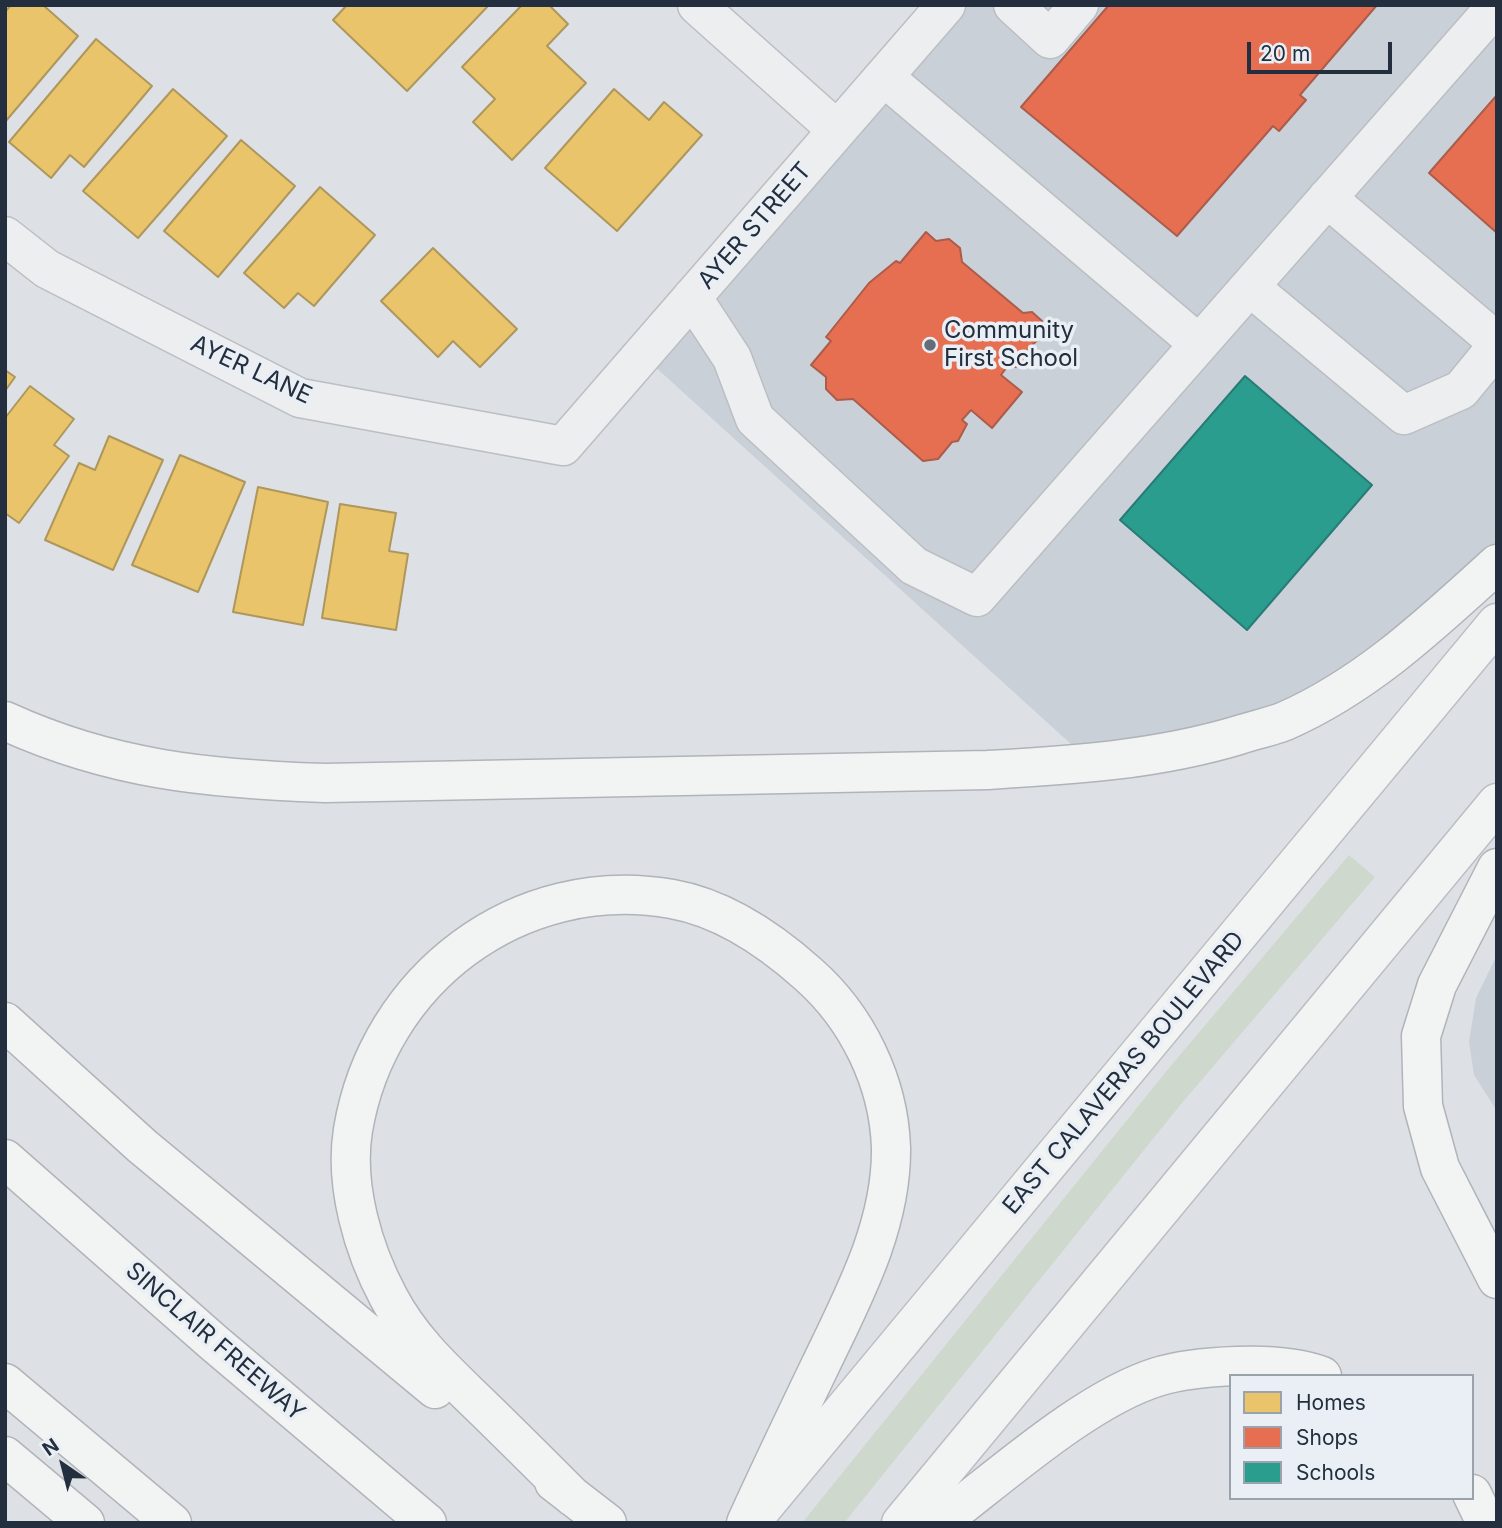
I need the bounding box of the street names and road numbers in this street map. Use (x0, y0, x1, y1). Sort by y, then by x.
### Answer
street label: AYER STREET (692, 157, 818, 295)
street label: AYER LANE (186, 329, 316, 411)
street label: EAST CALAVERAS BOULEVARD (997, 926, 1251, 1220)
street label: SINCLAIR FREEWAY (119, 1256, 311, 1428)

